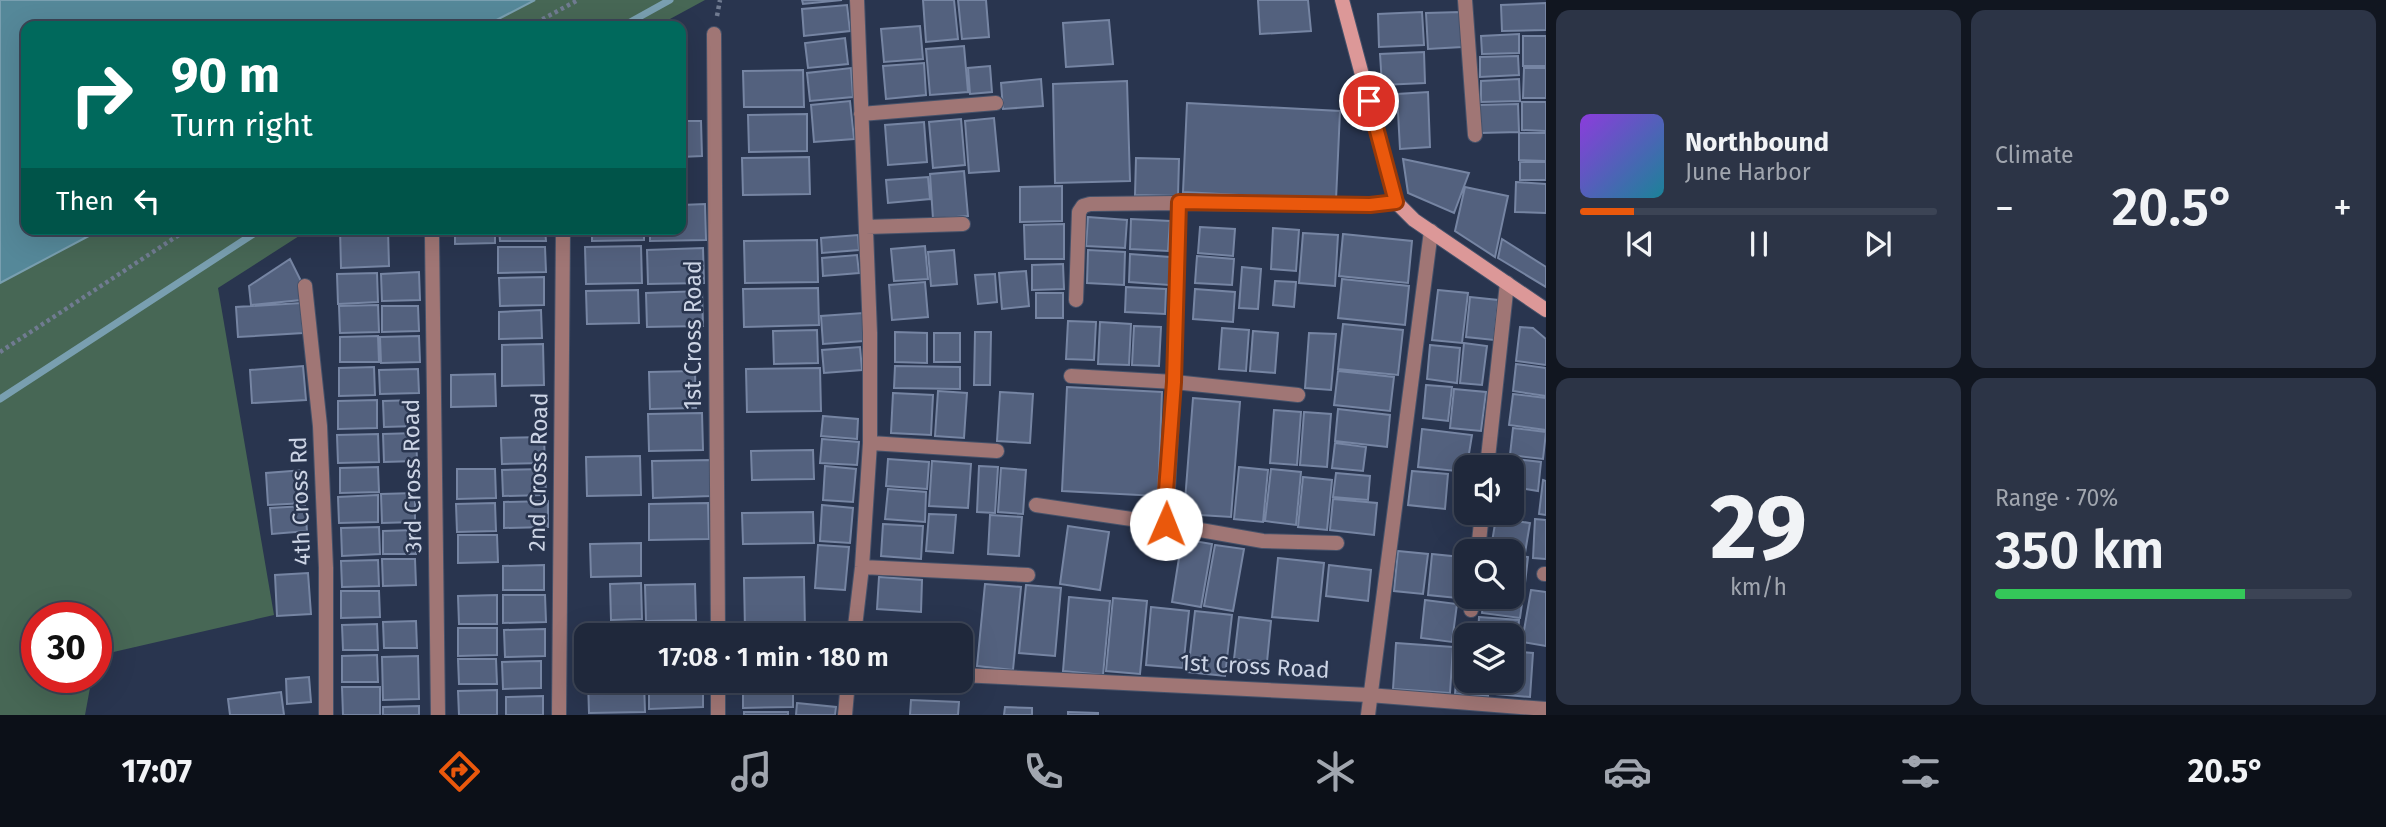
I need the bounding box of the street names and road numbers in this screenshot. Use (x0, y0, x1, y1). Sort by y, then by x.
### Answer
street label: 1st Cross Road (679, 260, 707, 410)
street label: 2nd Cross Road (523, 392, 553, 552)
street label: 3rd Cross Road (397, 399, 427, 553)
street label: 4th Cross Rd (284, 436, 316, 566)
street label: 1st Cross Road (1180, 648, 1330, 684)

